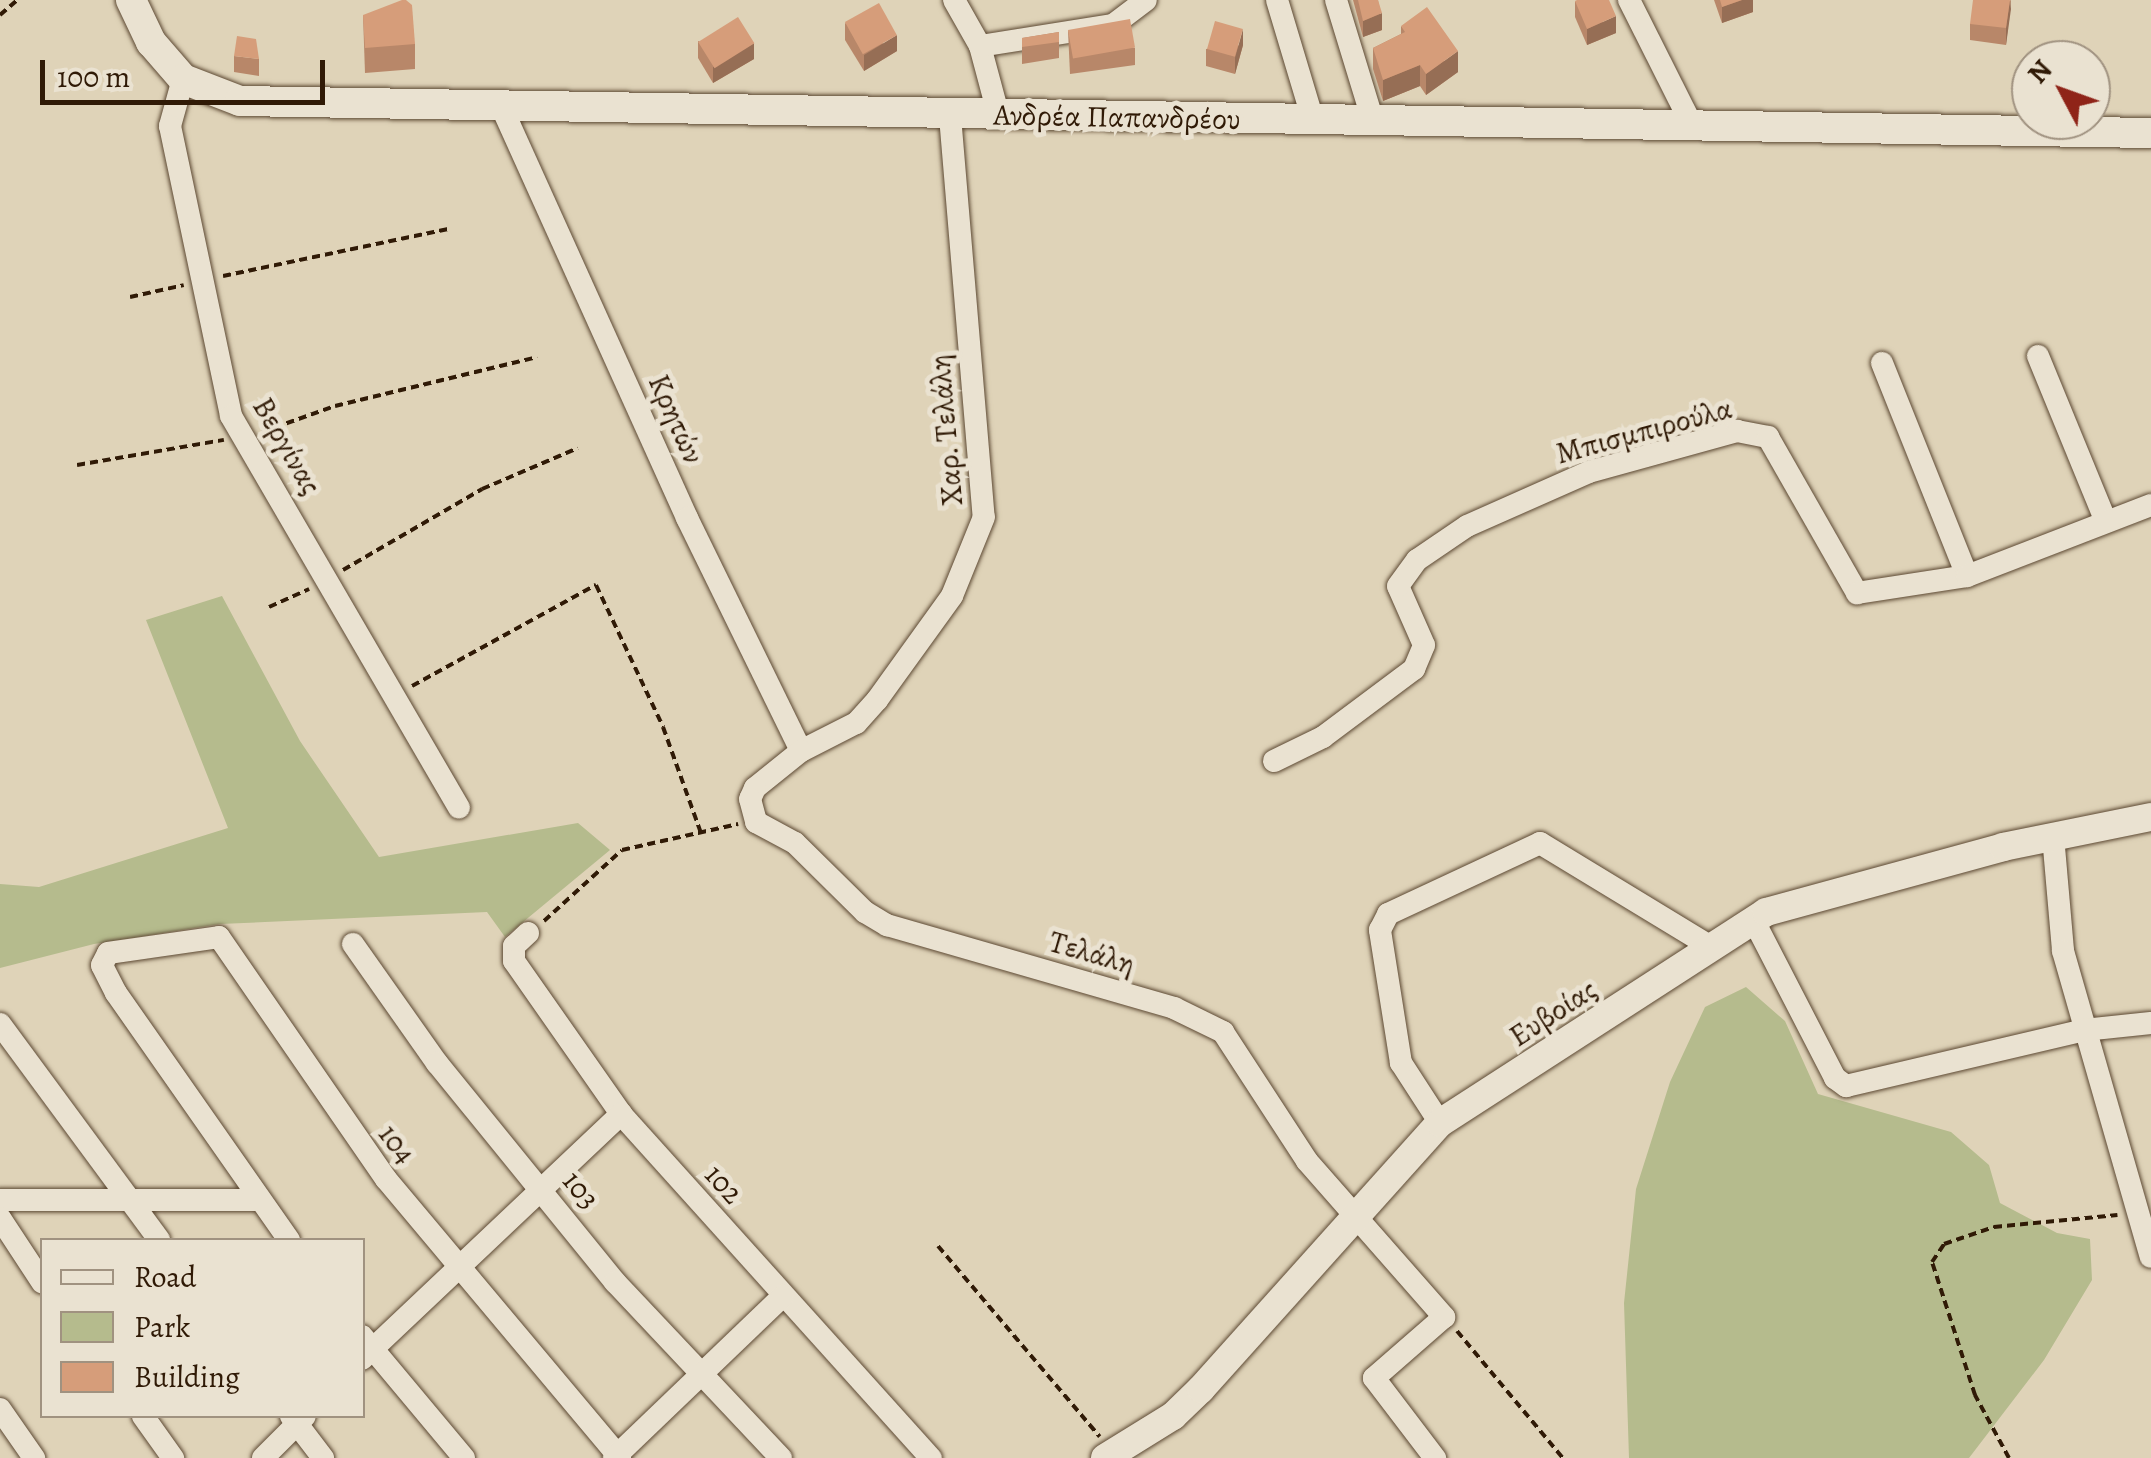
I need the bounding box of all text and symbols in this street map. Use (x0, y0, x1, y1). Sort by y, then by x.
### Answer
scale bar (45, 40, 330, 102)
north arrow (2011, 40, 2111, 140)
text: N (2019, 51, 2061, 92)
text: 100 m (57, 57, 130, 97)
street label: Ανδρέα Παπανδρέου (993, 97, 1241, 137)
street label: Χαρ. Τελάλη (921, 353, 971, 507)
street label: Κρητών (640, 369, 712, 469)
street label: Μπισμπιρούλα (1552, 390, 1736, 472)
street label: Βεργίνας (245, 391, 329, 501)
street label: Τελάλη (1045, 924, 1139, 982)
street label: Ευβοίας (1503, 972, 1603, 1054)
street label: 104 (371, 1117, 423, 1171)
street label: 102 (697, 1157, 751, 1211)
street label: 103 (555, 1164, 607, 1216)
legend (40, 1238, 365, 1418)
text: Road (134, 1257, 196, 1297)
text: Park (134, 1307, 190, 1347)
text: Building (134, 1357, 240, 1397)

